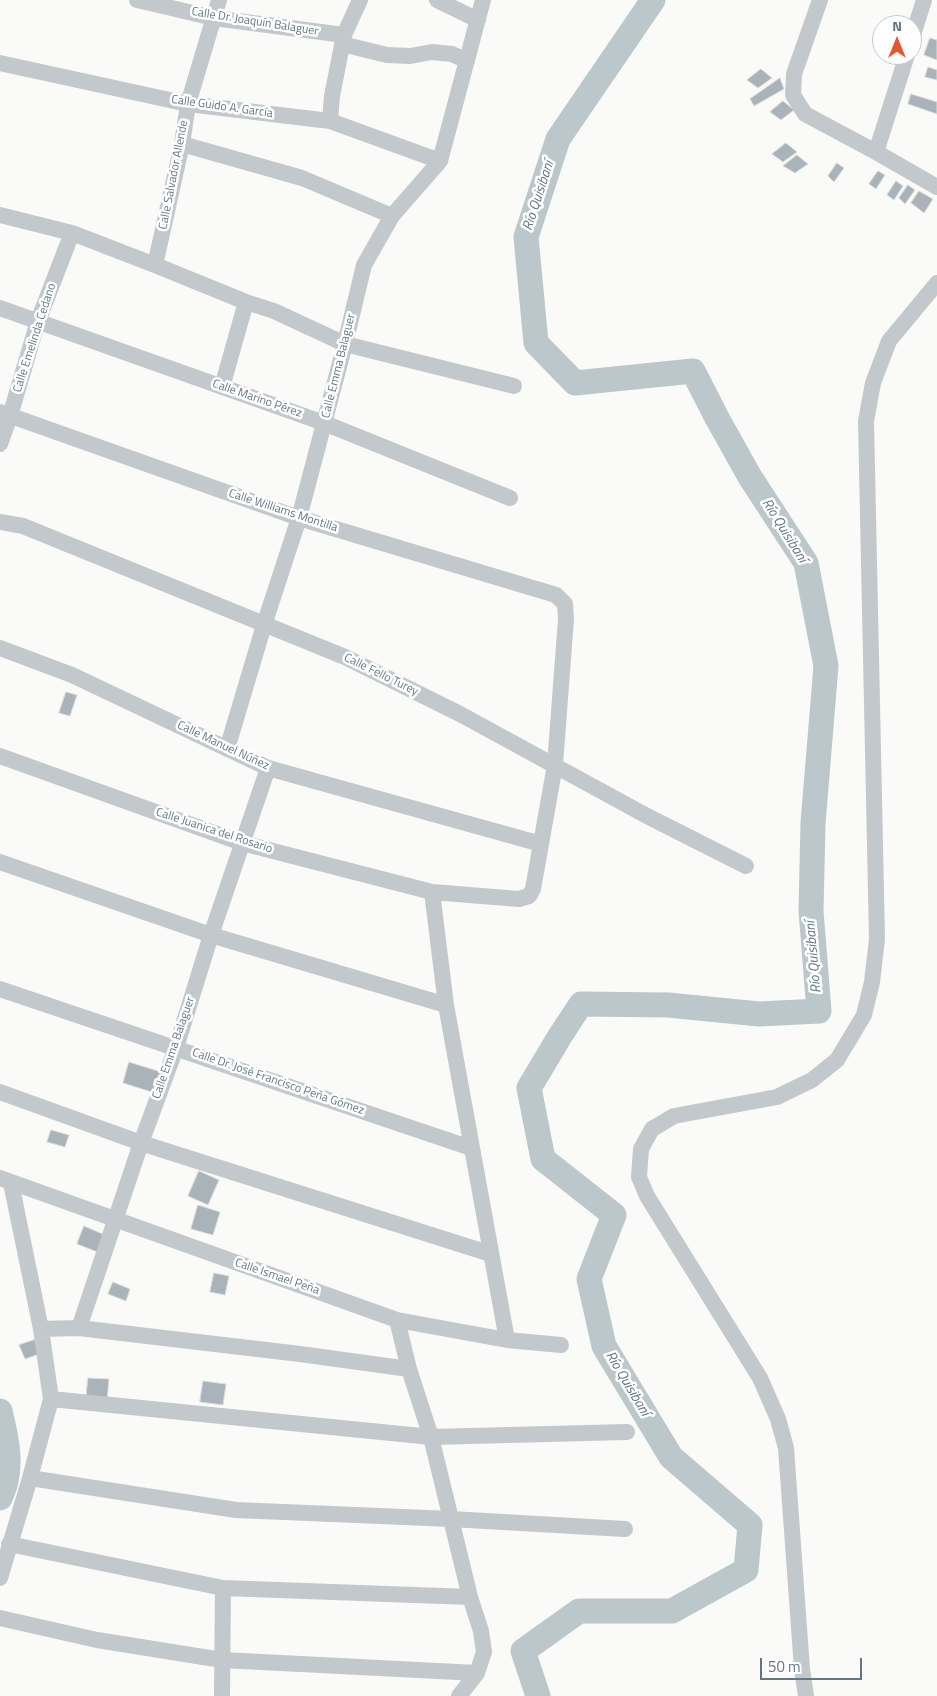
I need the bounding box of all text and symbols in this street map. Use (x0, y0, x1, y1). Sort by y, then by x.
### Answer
street label: Calle Dr. Joaquín Balaguer (190, 5, 320, 39)
north arrow (872, 15, 922, 65)
text: N (892, 15, 902, 36)
street label: Calle Guido A. García (170, 93, 274, 121)
street label: Calle Salvador Allende (156, 119, 192, 231)
water label: Río Quisibaní (520, 159, 558, 233)
street label: Calle Emelinda Cedano (11, 282, 59, 394)
street label: Calle Emma Balaguer (319, 312, 359, 420)
street label: Calle Marino Pérez (210, 377, 304, 421)
street label: Calle Williams Montilla (227, 487, 339, 535)
water label: Río Quisibaní (758, 496, 810, 566)
street label: Calle Fello Turey (341, 651, 421, 699)
street label: Calle Manuel Núñez (175, 718, 271, 774)
street label: Calle Juanica del Rosario (154, 805, 274, 857)
water label: Río Quisibaní (802, 920, 826, 994)
street label: Calle Emma Balaguer (150, 995, 198, 1101)
street label: Calle Dr. José Francisco Peña Gómez (190, 1046, 366, 1118)
street label: Calle Ismael Peña (233, 1256, 321, 1298)
water label: Río Quisibaní (601, 1349, 653, 1419)
scale bar (762, 1648, 864, 1680)
text: 50 m (768, 1655, 801, 1678)

